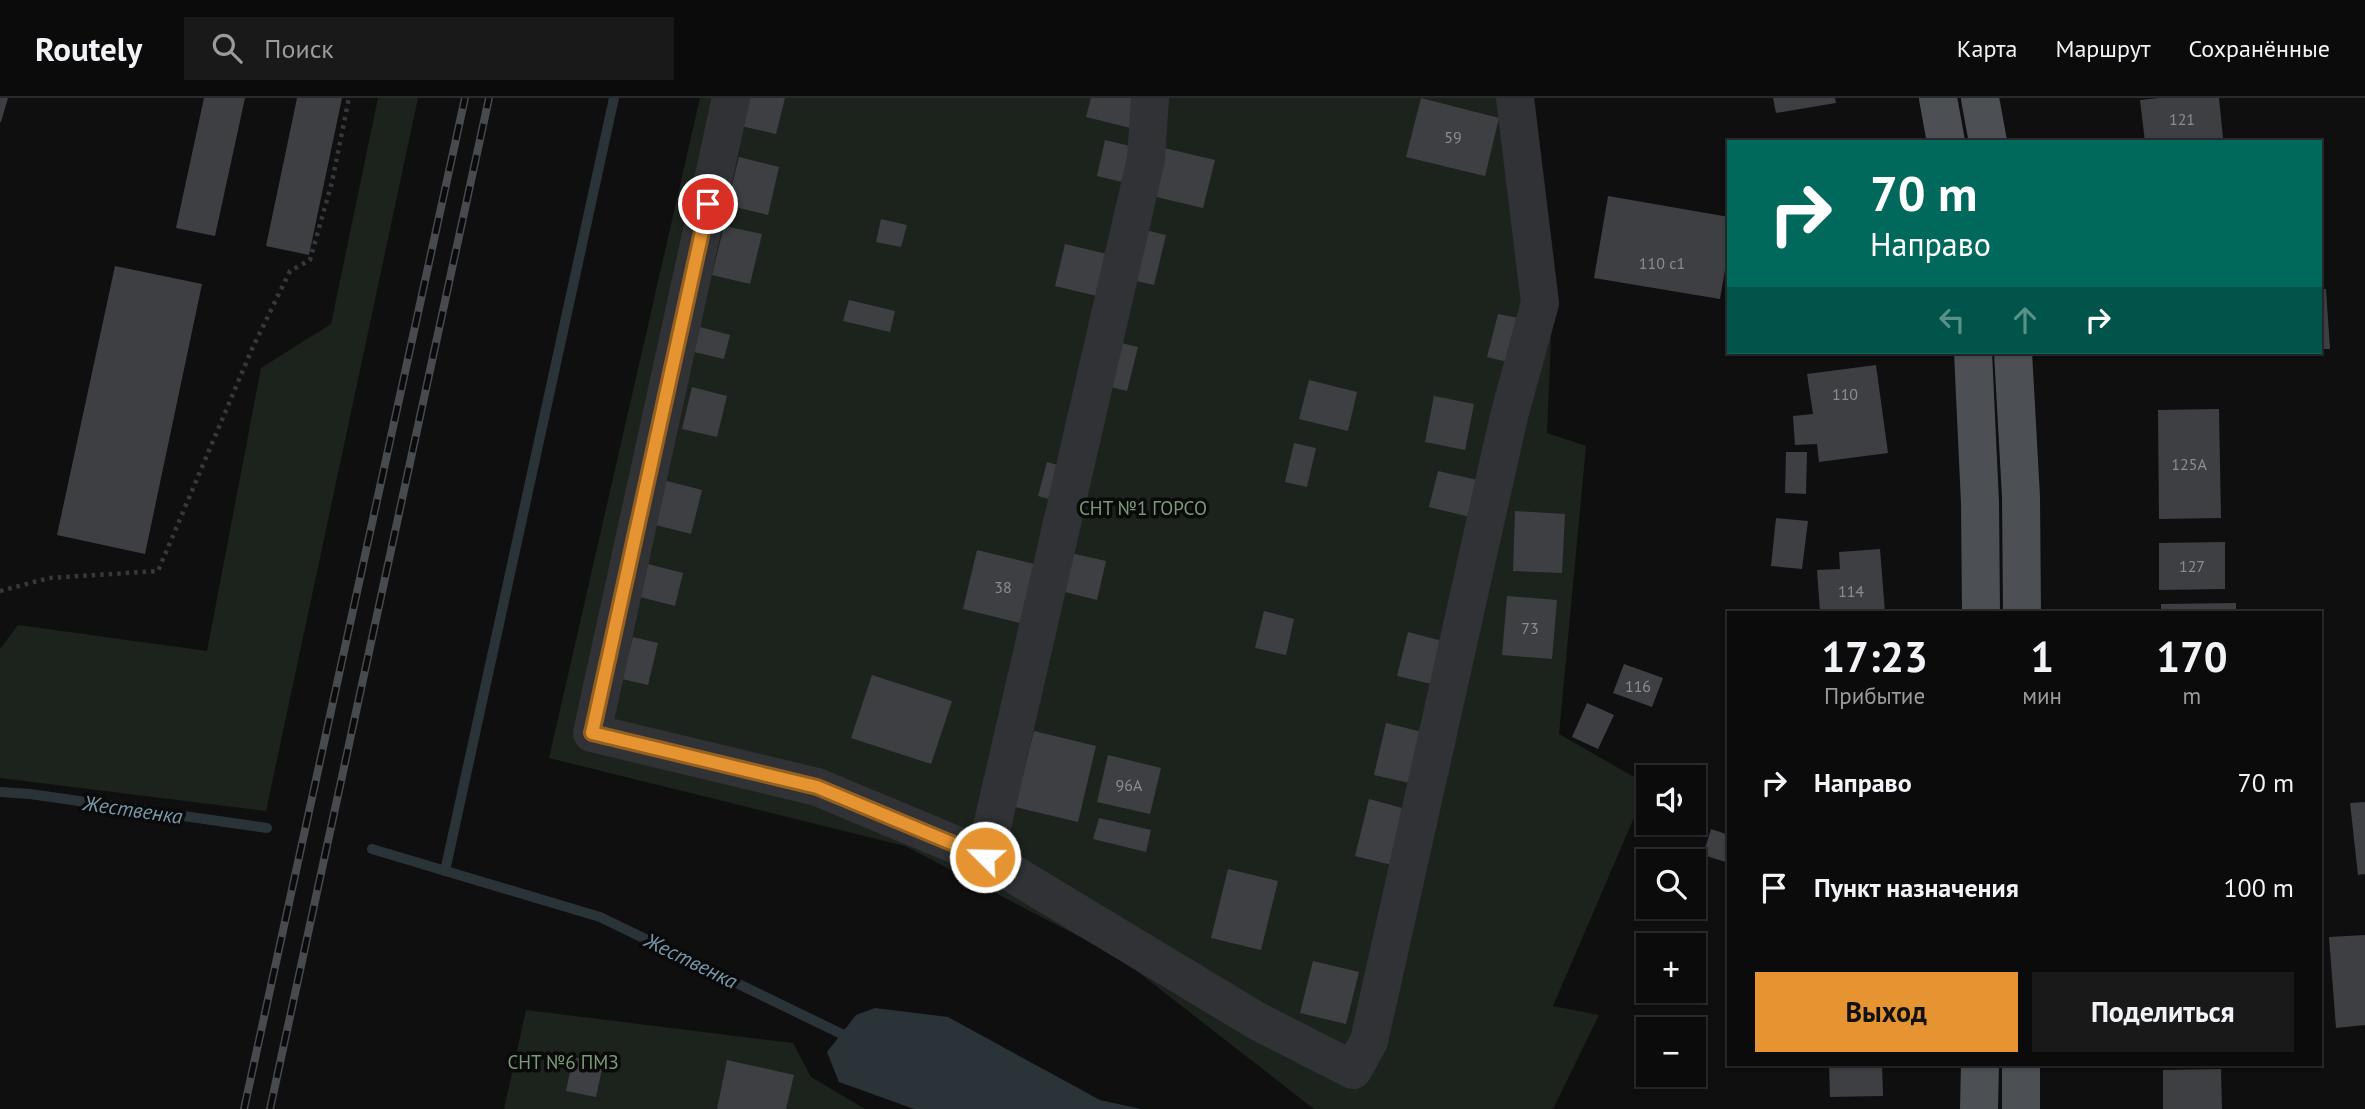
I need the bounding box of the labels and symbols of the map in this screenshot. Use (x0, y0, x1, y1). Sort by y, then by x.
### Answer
house number: 121 (2169, 109, 2195, 129)
house number: 59 (1444, 127, 1462, 147)
pin (678, 174, 738, 234)
house number: 110 с1 (1639, 253, 1685, 273)
house number: 110 (1832, 384, 1858, 404)
house number: 125А (2171, 454, 2207, 474)
park label: СНТ №1 ГОРСО (1079, 496, 1207, 520)
house number: 127 (2179, 556, 2205, 576)
house number: 38 (994, 577, 1012, 597)
house number: 114 (1838, 581, 1864, 601)
house number: 73 (1521, 618, 1539, 638)
house number: 116 (1625, 676, 1651, 696)
house number: 96А (1116, 775, 1143, 795)
water label: Жественка (81, 789, 185, 830)
position arrow (948, 820, 1022, 894)
water label: Жественка (640, 926, 743, 995)
park label: СНТ №6 ПМЗ (507, 1050, 619, 1074)

